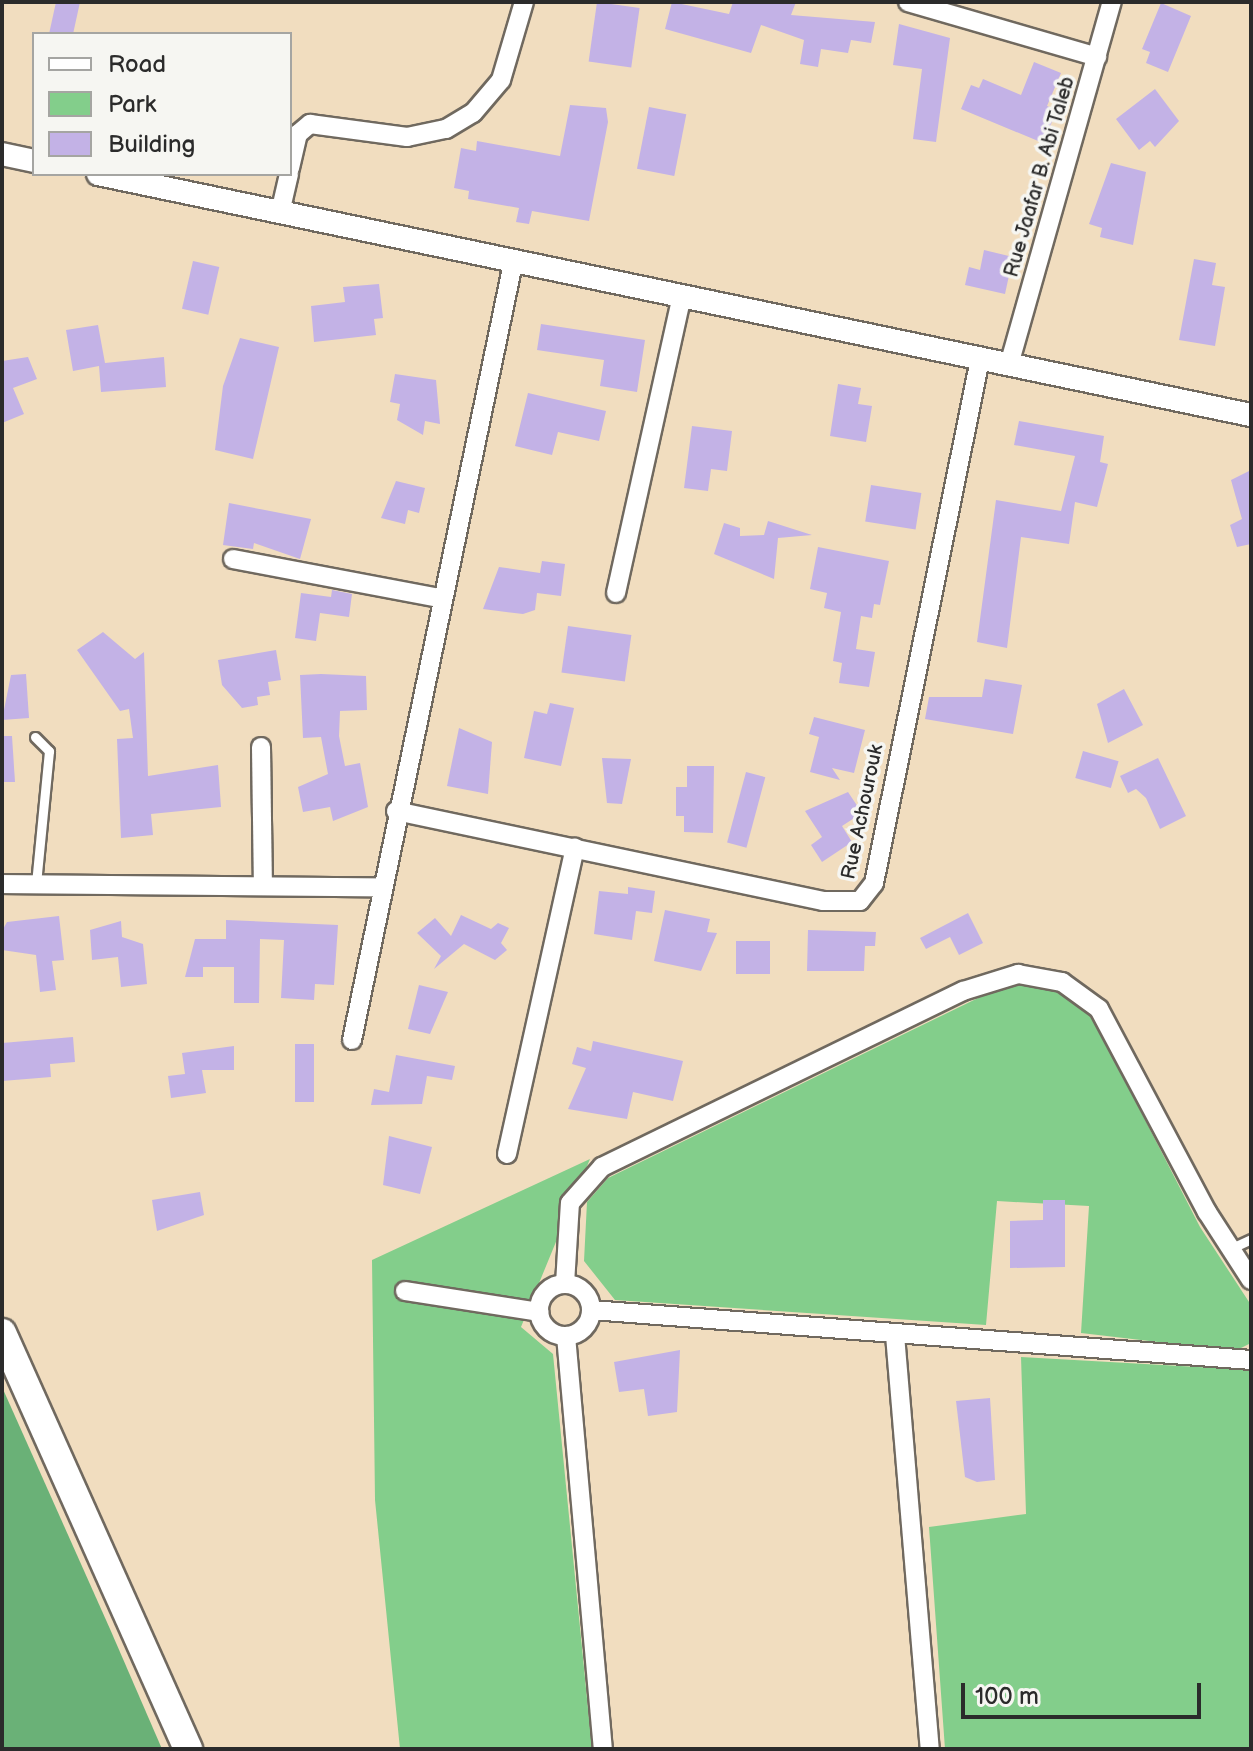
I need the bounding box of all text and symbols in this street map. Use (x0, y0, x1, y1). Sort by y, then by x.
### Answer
legend (32, 32, 292, 176)
text: Road (108, 50, 166, 79)
street label: Rue Jaafar B. Abi Taleb (1000, 73, 1080, 281)
text: Park (108, 90, 156, 119)
text: Building (108, 130, 195, 159)
street label: Rue Achourouk (837, 742, 889, 882)
scale bar (965, 1667, 1205, 1717)
text: 100 m (975, 1682, 1039, 1711)

